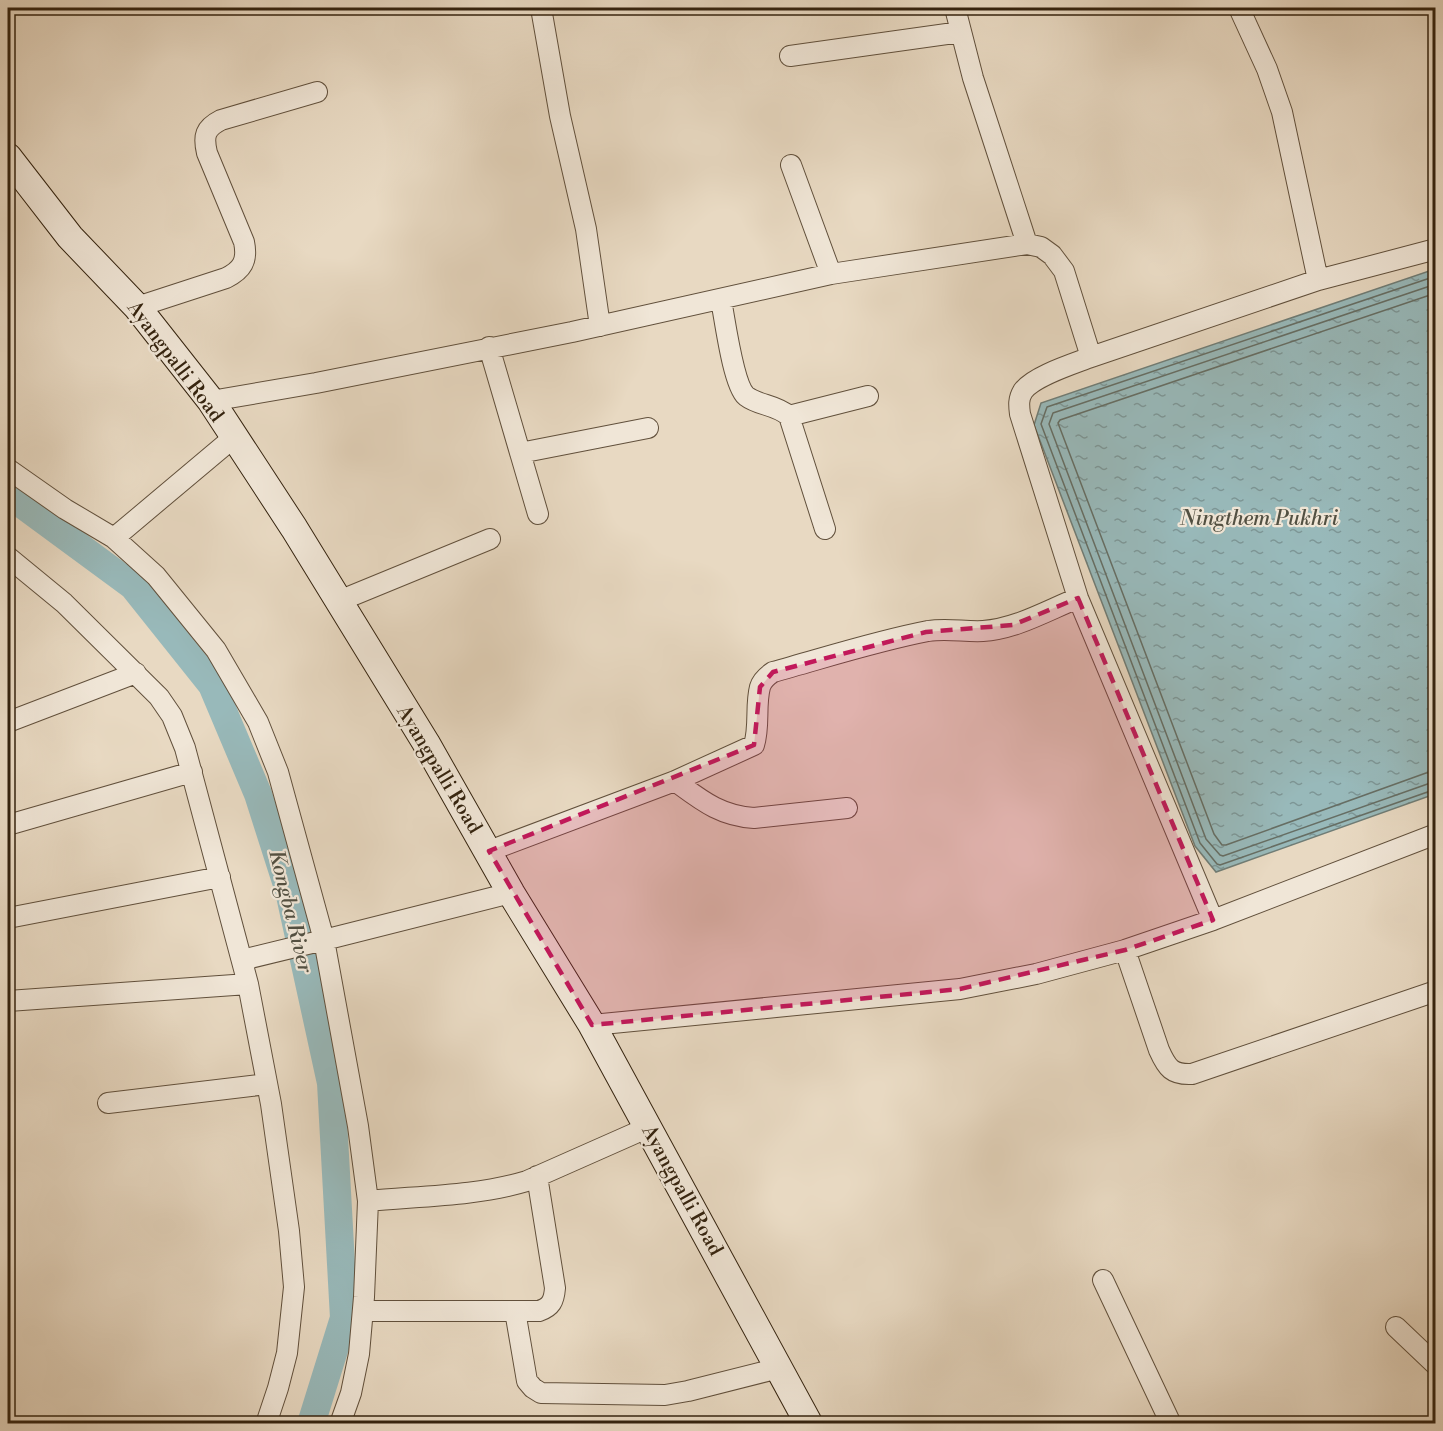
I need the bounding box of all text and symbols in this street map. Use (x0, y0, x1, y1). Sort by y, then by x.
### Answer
street label: Ayangpalli Road (121, 296, 229, 428)
water label: Ningthem Pukhri (1179, 506, 1339, 532)
street label: Ayangpalli Road (390, 700, 487, 839)
water label: Kongba River (262, 847, 318, 977)
street label: Ayangpalli Road (635, 1120, 728, 1261)

